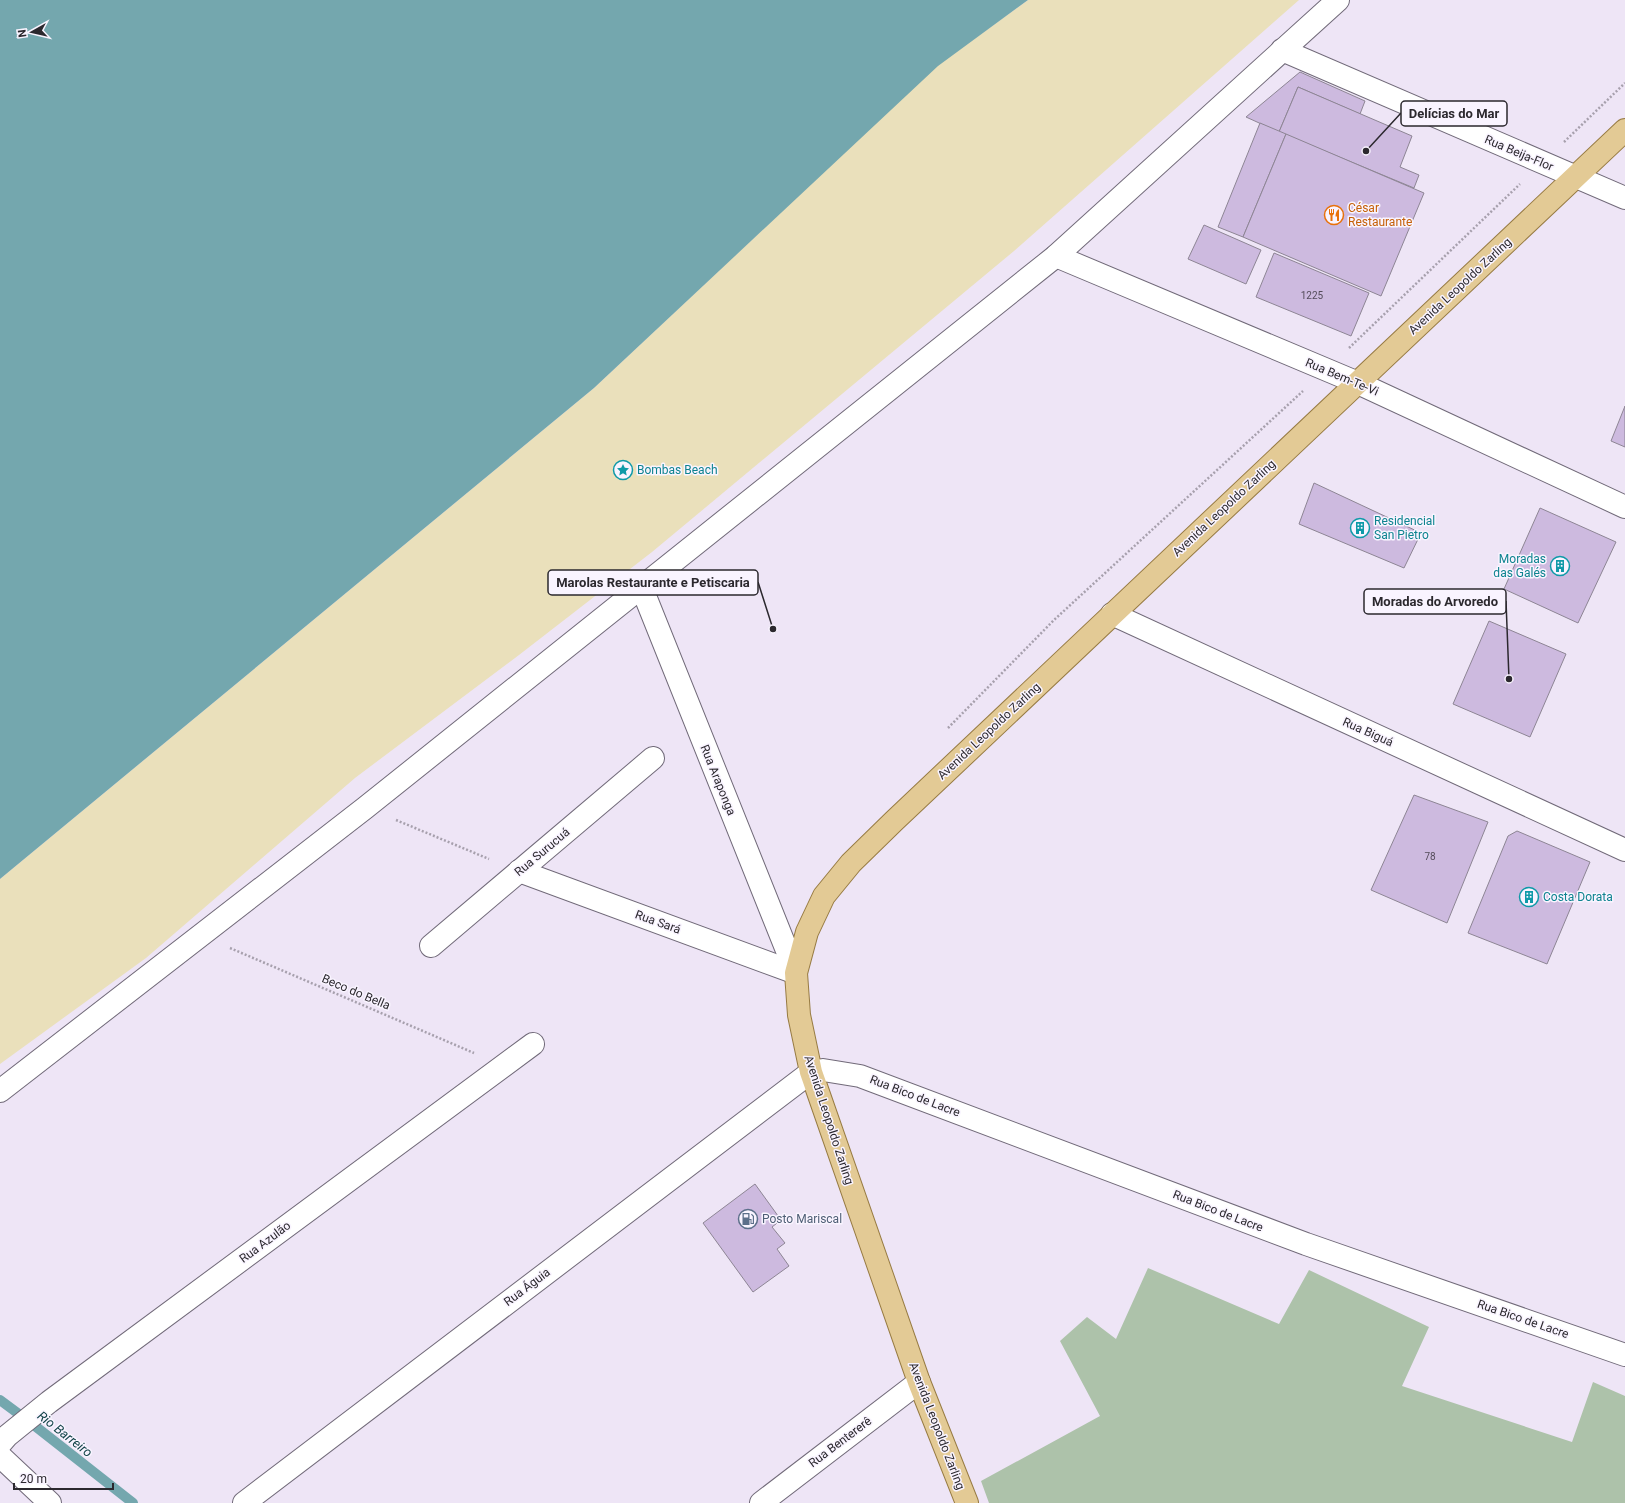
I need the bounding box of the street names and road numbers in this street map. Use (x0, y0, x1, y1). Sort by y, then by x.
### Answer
street label: Rua Beija-Flor (1482, 132, 1556, 174)
street label: Avenida Leopoldo Zarling (1406, 235, 1514, 337)
street label: Rua Bem-Te-Vi (1303, 355, 1381, 399)
street label: Avenida Leopoldo Zarling (1170, 457, 1278, 559)
street label: Avenida Leopoldo Zarling (935, 680, 1043, 782)
street label: Rua Biguá (1341, 715, 1395, 749)
street label: Rua Araponga (697, 743, 739, 817)
street label: Rua Surucuá (512, 825, 572, 879)
street label: Rua Sará (633, 907, 683, 937)
street label: Beco do Bella (320, 971, 392, 1013)
street label: Avenida Leopoldo Zarling (801, 1054, 857, 1186)
street label: Rua Bico de Lacre (868, 1072, 962, 1120)
street label: Rua Bico de Lacre (1171, 1187, 1265, 1235)
street label: Rua Azulão (237, 1218, 293, 1266)
street label: Rua Águia (501, 1264, 553, 1309)
street label: Rua Bico de Lacre (1475, 1297, 1571, 1341)
street label: Avenida Leopoldo Zarling (906, 1360, 968, 1492)
street label: Rua Bentererê (806, 1414, 874, 1470)

